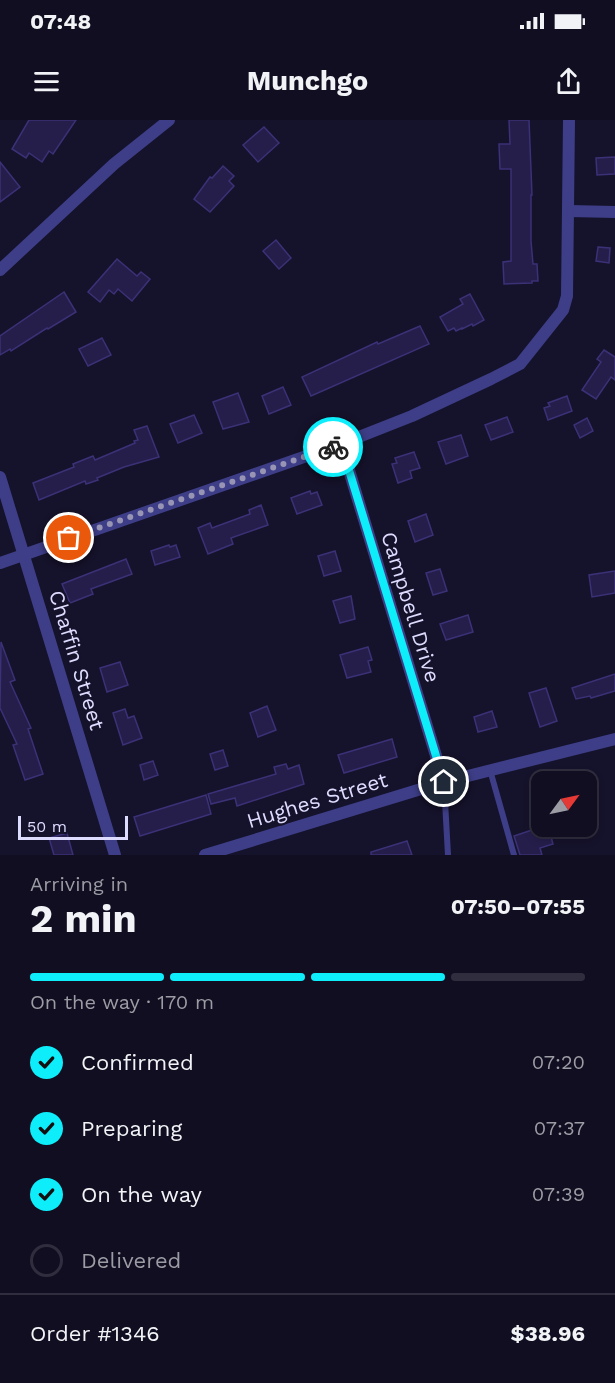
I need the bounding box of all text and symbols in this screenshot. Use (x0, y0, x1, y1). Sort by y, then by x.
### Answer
text: 07:48 (30, 9, 91, 34)
icon: menu (30, 65, 63, 98)
text: Munchgo (247, 65, 368, 97)
icon: share (552, 65, 585, 98)
courier (303, 417, 363, 477)
icon: bike (317, 431, 350, 464)
pin (43, 512, 94, 563)
icon: bag (52, 521, 85, 554)
street label: Campbell Drive (376, 529, 446, 685)
street label: Chaffin Street (44, 587, 110, 733)
pin (418, 756, 469, 807)
icon: home (427, 765, 460, 798)
street label: Hughes Street (244, 767, 391, 833)
north arrow (531, 771, 597, 837)
map controls (531, 771, 597, 837)
scale bar (18, 813, 128, 840)
text: 50 m (27, 817, 67, 836)
text: Arriving in (30, 872, 128, 896)
text: 07:50–07:55 (451, 894, 585, 919)
text: 2 min (30, 896, 137, 941)
text: On the way · 170 m (30, 990, 214, 1014)
icon: check (30, 1046, 63, 1079)
text: Confirmed (81, 1050, 194, 1075)
text: 07:20 (532, 1050, 585, 1074)
icon: check (30, 1112, 63, 1145)
text: Preparing (81, 1116, 182, 1141)
text: 07:37 (534, 1116, 585, 1140)
icon: check (30, 1178, 63, 1211)
text: On the way (81, 1182, 202, 1207)
text: 07:39 (532, 1182, 585, 1206)
text: Delivered (81, 1248, 181, 1273)
text: Order #1346 (30, 1321, 160, 1346)
text: $38.96 (511, 1321, 585, 1346)

